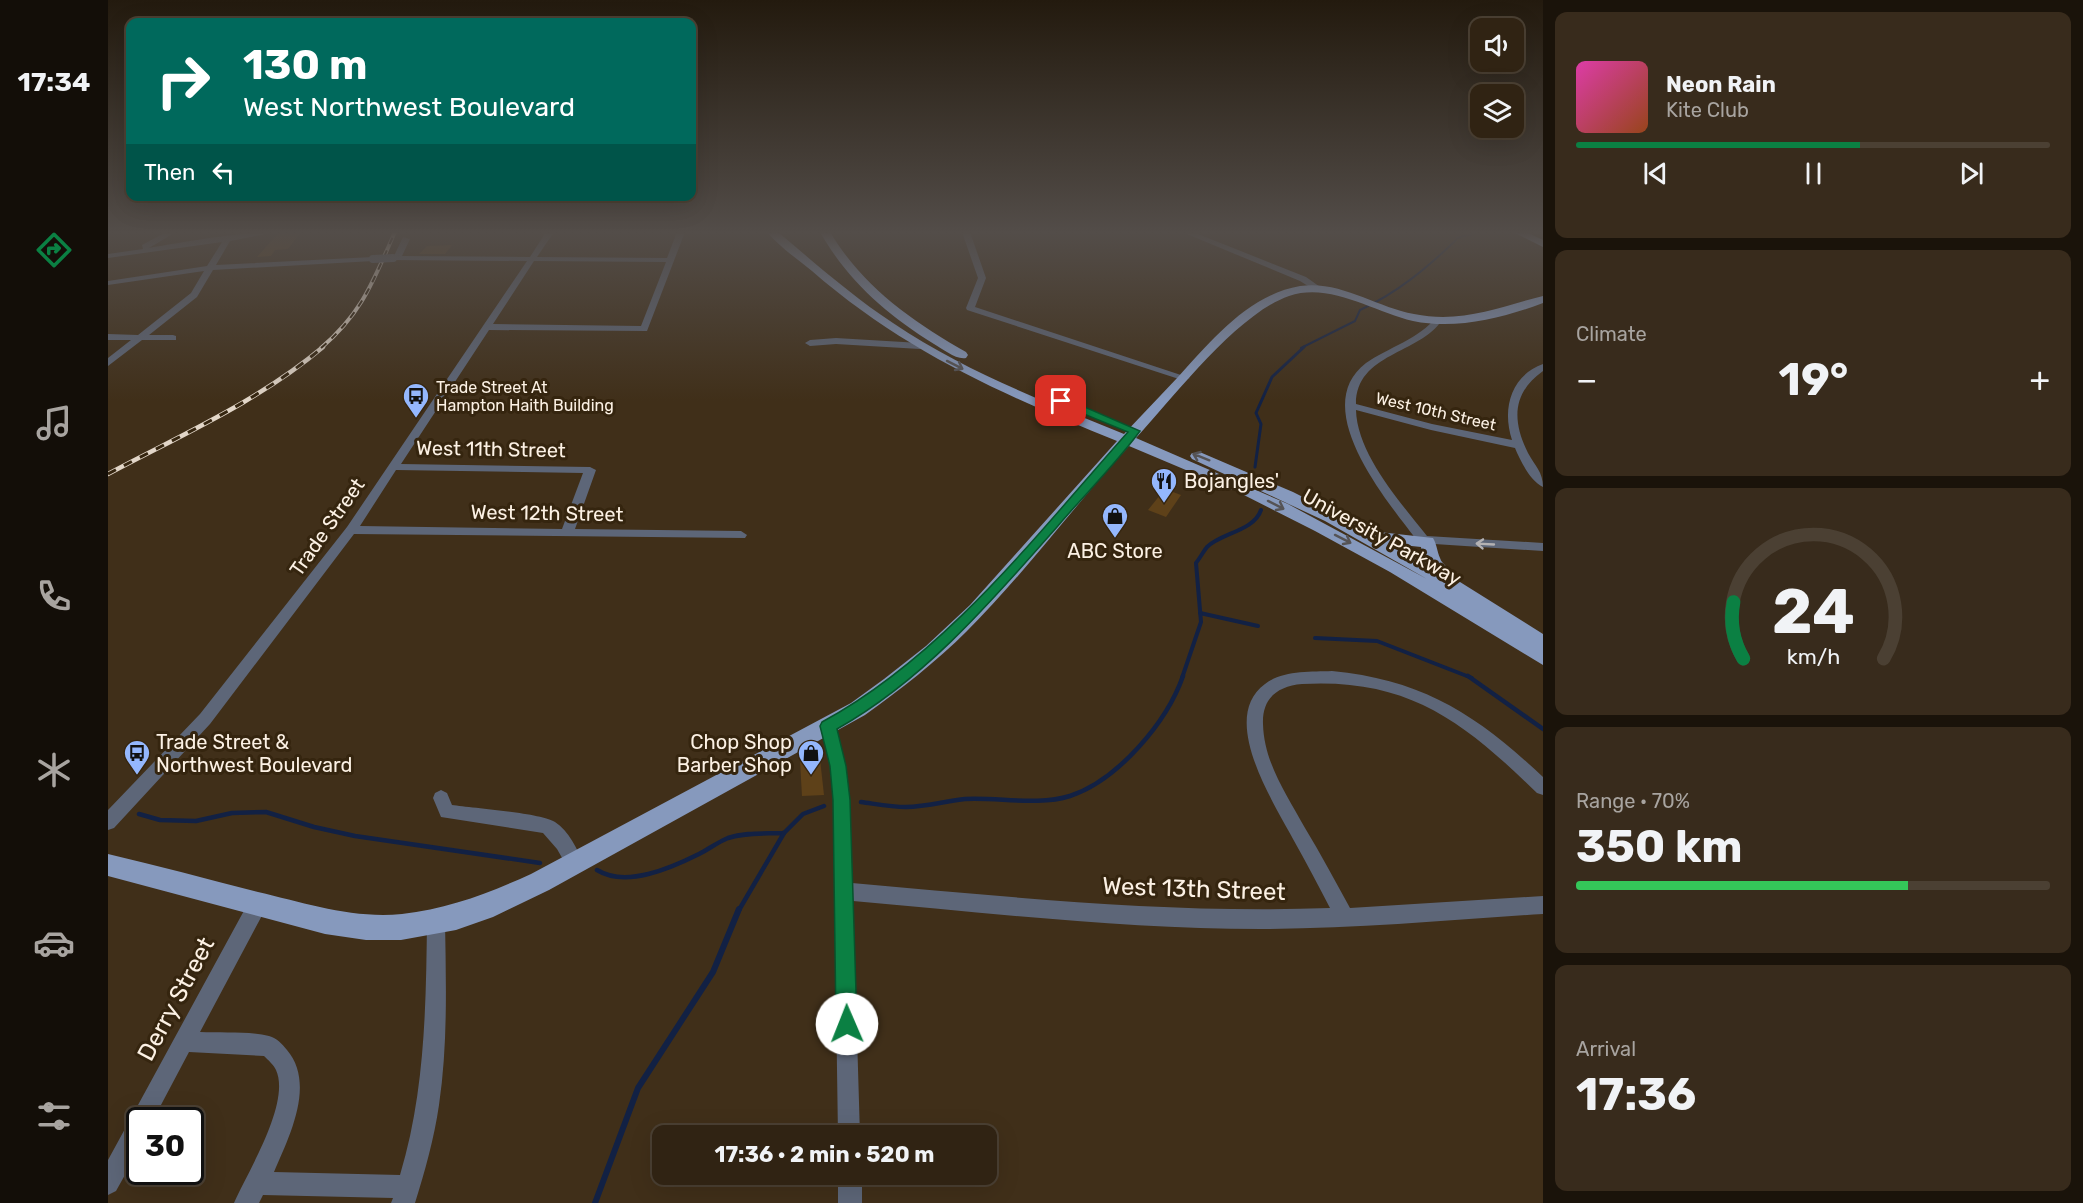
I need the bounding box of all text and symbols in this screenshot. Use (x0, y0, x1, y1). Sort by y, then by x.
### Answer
map controls (1470, 18, 1524, 138)
button: sound (1470, 18, 1524, 72)
text: 130 m (243, 40, 368, 90)
icon: right (144, 42, 222, 120)
text: 17:34 (17, 66, 91, 98)
text: Neon Rain (1666, 71, 1776, 98)
button: layers (1470, 84, 1524, 138)
text: West Northwest Boulevard (243, 91, 575, 123)
text: Kite Club (1666, 98, 1749, 122)
icon: left (207, 156, 240, 189)
icon: previous (1639, 157, 1672, 190)
icon: pause (1797, 157, 1830, 190)
icon: next (1955, 157, 1988, 190)
text: Then (144, 159, 195, 186)
icon: directions (33, 229, 75, 271)
text: Climate (1576, 322, 1647, 346)
text: 19° (1779, 353, 1848, 406)
one-way arrow (946, 359, 963, 371)
text: − (1576, 360, 1597, 399)
text: + (2029, 360, 2050, 399)
pin (1035, 375, 1086, 426)
place label: Trade Street At Hampton Haith Building (436, 378, 614, 415)
bus stop icon: Trade Street At Hampton Haith Building (401, 381, 431, 419)
icon: arrive (1044, 384, 1077, 417)
street label: West 10th Street (1374, 388, 1498, 435)
icon: music (33, 402, 75, 444)
street label: West 11th Street (416, 436, 566, 462)
one-way arrow (1192, 451, 1210, 462)
restaurant icon: Bojangles' (1149, 466, 1179, 504)
place label: Bojangles' (1184, 469, 1279, 493)
street label: Trade Street (284, 473, 370, 581)
street label: University Parkway (1298, 483, 1466, 591)
one-way arrow (1267, 499, 1285, 511)
street label: West 12th Street (470, 500, 624, 526)
shop icon: ABC Store (1100, 501, 1130, 539)
one-way arrow (1334, 533, 1352, 545)
one-way arrow (1475, 538, 1495, 549)
place label: ABC Store (1067, 539, 1163, 563)
icon: phone (33, 575, 75, 617)
text: 24 (1772, 575, 1854, 649)
text: km/h (1786, 644, 1840, 669)
place label: Trade Street & Northwest Boulevard (156, 730, 352, 777)
place label: Chop Shop Barber Shop (677, 730, 792, 777)
bus stop icon: Trade Street & Northwest Boulevard (122, 738, 152, 776)
shop icon: Chop Shop Barber Shop (796, 738, 826, 776)
icon: climate (33, 749, 75, 791)
text: Range · 70% (1576, 789, 1690, 813)
text: 350 km (1576, 820, 1742, 873)
street label: West 13th Street (1102, 872, 1286, 906)
icon: car (33, 922, 75, 964)
street label: Derry Street (132, 932, 220, 1066)
position arrow (815, 992, 879, 1056)
text: Arrival (1576, 1037, 1636, 1061)
text: 17:36 (1576, 1068, 1696, 1121)
icon: filters (33, 1095, 75, 1137)
speed limit sign: 30 (126, 1107, 204, 1185)
text: 17:36 · 2 min · 520 m (715, 1141, 934, 1168)

